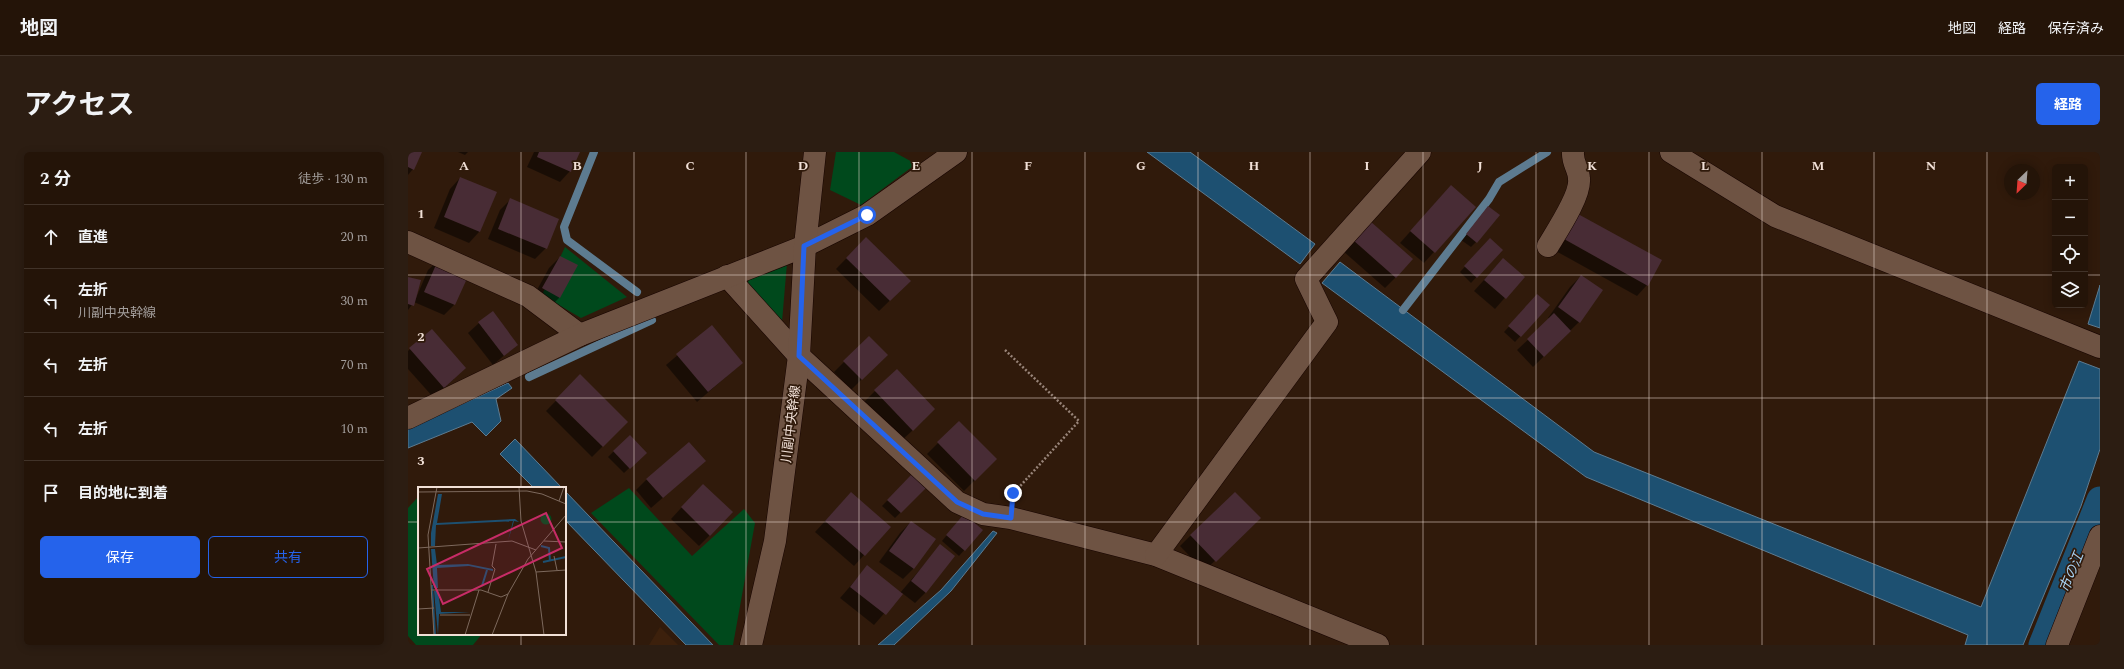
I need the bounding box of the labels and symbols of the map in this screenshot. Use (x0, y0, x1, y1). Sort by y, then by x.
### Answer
text: A (459, 156, 469, 176)
text: B (572, 156, 582, 176)
text: C (685, 156, 695, 176)
text: D (798, 156, 808, 176)
text: E (912, 156, 921, 176)
text: F (1024, 156, 1032, 176)
text: G (1136, 156, 1146, 176)
text: H (1249, 156, 1260, 176)
text: I (1364, 156, 1370, 176)
text: J (1477, 156, 1483, 176)
text: K (1587, 156, 1597, 176)
text: L (1701, 156, 1709, 176)
text: M (1812, 156, 1825, 176)
text: N (1926, 156, 1937, 176)
north arrow (2004, 164, 2040, 200)
text: 1 (417, 204, 425, 224)
route start (858, 206, 876, 224)
text: 2 (417, 327, 425, 347)
street label: 川副中央幹線 (776, 384, 806, 464)
text: 3 (417, 451, 425, 471)
route end (1004, 484, 1022, 502)
inset map (418, 487, 566, 635)
water label: 市の江 (2054, 547, 2090, 596)

